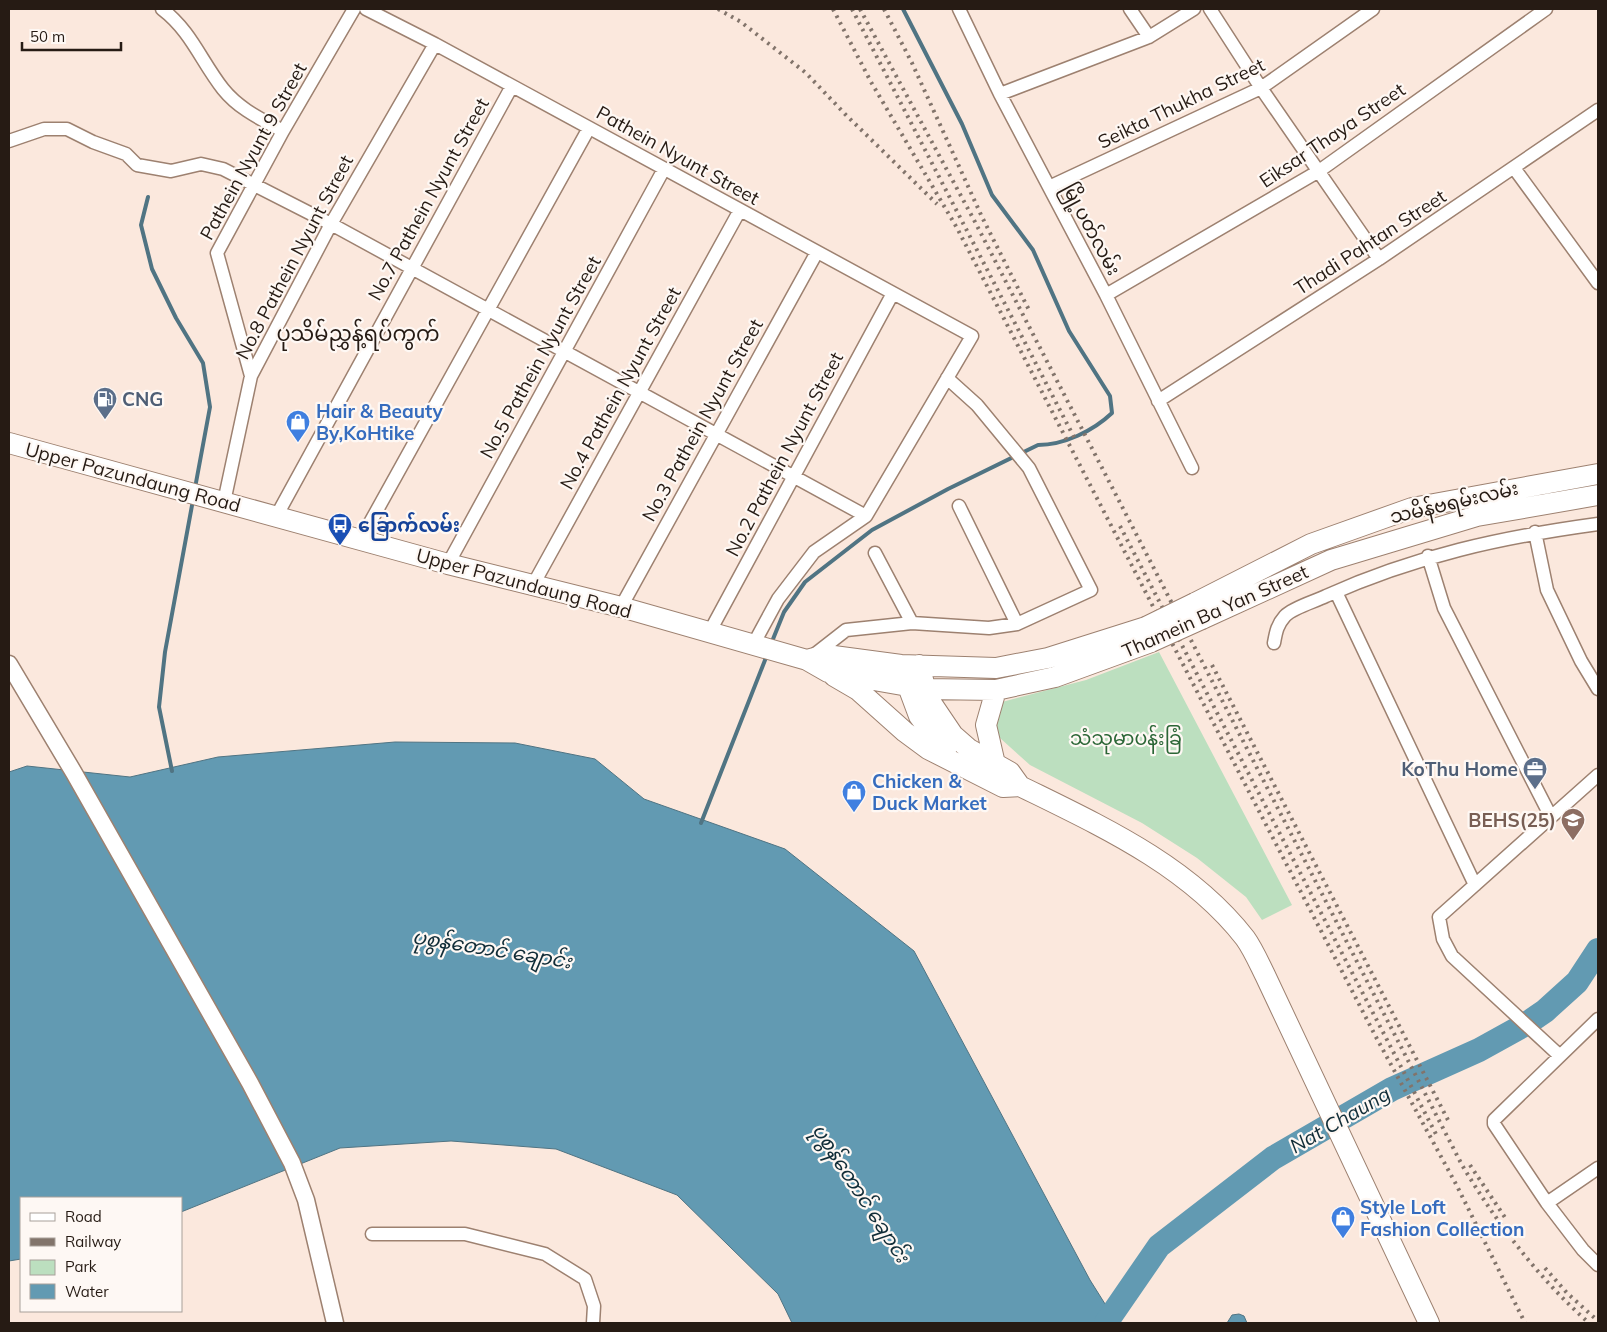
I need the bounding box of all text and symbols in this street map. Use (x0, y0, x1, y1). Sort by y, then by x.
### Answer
scale bar (22, 20, 121, 52)
text: 50 m (30, 27, 65, 46)
street label: Seikta Thukha Street (1094, 52, 1269, 154)
street label: Pathein Nyunt 9 Street (194, 58, 312, 244)
street label: Eiksar Thaya Street (1255, 77, 1410, 193)
street label: No.7 Pathein Nyunt Street (362, 93, 494, 304)
street label: Pathein Nyunt Street (592, 100, 764, 210)
street label: No.8 Pathein Nyunt Street (230, 150, 358, 363)
street label: မြို့ပတ်လမ်း (1054, 178, 1128, 281)
street label: Thadi Pahtan Street (1290, 184, 1451, 300)
street label: No.5 Pathein Nyunt Street (474, 251, 606, 462)
street label: No.4 Pathein Nyunt Street (554, 282, 686, 493)
street label: No.3 Pathein Nyunt Street (636, 314, 768, 525)
district label: ပုသိမ်ညွှန့်ရပ်ကွက် (276, 318, 440, 351)
street label: No.2 Pathein Nyunt Street (720, 347, 848, 560)
fuel station icon: CNG (92, 386, 118, 420)
place label: CNG (122, 387, 163, 411)
place label: Hair & Beauty By,KoHtike (316, 399, 443, 445)
shop icon: Hair & Beauty By,KoHtike (285, 409, 311, 443)
street label: Upper Pazundaung Road (23, 437, 243, 517)
street label: သမိန်ဗရမ်းလမ်း (1387, 474, 1522, 532)
bus stop icon: ခြောက်လမ်း (327, 512, 353, 546)
place label: ခြောက်လမ်း (358, 512, 460, 541)
street label: Upper Pazundaung Road (414, 543, 634, 623)
street label: Thamein Ba Yan Street (1118, 559, 1312, 663)
park label: သံသုမာပန်းခြံ (1070, 724, 1182, 755)
office icon: KoThu Home (1522, 756, 1548, 790)
place label: KoThu Home (1401, 757, 1518, 781)
place label: Chicken & Duck Market (872, 769, 987, 815)
shop icon: Chicken & Duck Market (841, 779, 867, 813)
school or university icon: BEHS(25) (1560, 807, 1586, 841)
place label: BEHS(25) (1468, 808, 1556, 832)
water label: ပုစွန်တောင် ချောင်း (410, 923, 575, 979)
water label: Nat Chaung (1285, 1081, 1394, 1158)
water label: ပုစွန်တောင် ချောင်း (803, 1118, 917, 1271)
place label: Style Loft Fashion Collection (1360, 1195, 1525, 1241)
legend (20, 1197, 182, 1312)
shop icon: Style Loft Fashion Collection (1330, 1205, 1356, 1239)
text: Road (65, 1207, 102, 1226)
text: Railway (65, 1232, 121, 1251)
text: Park (65, 1257, 97, 1276)
text: Water (65, 1282, 109, 1301)

